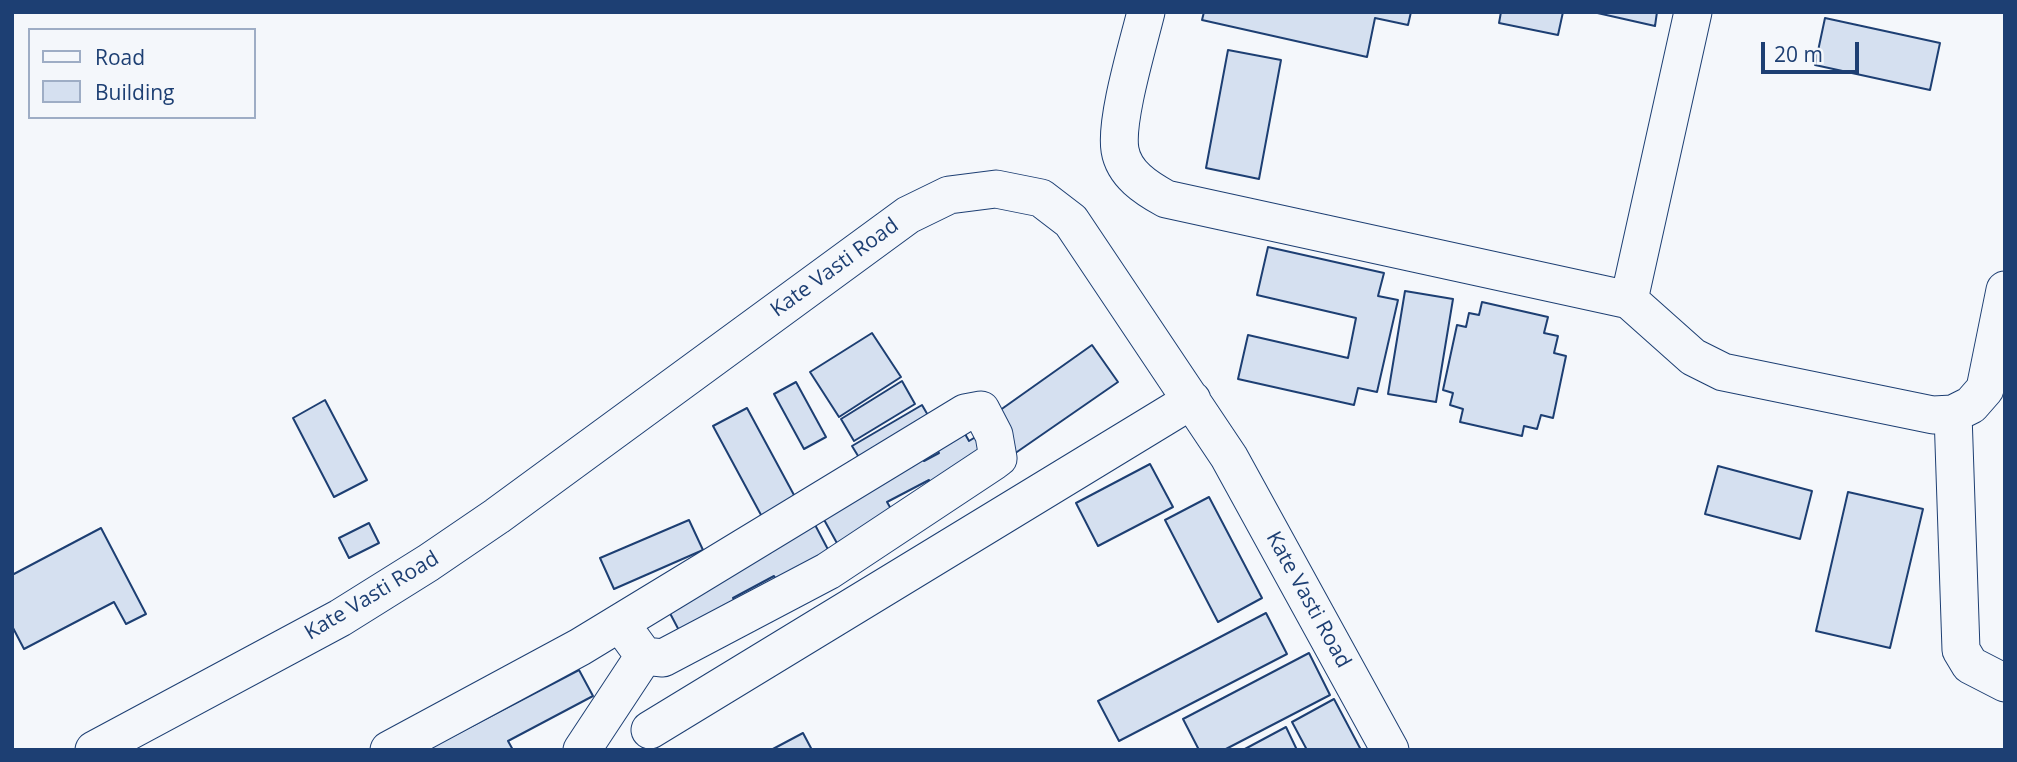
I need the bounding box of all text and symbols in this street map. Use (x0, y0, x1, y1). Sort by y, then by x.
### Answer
legend (28, 28, 256, 119)
scale bar (1765, 28, 1863, 72)
text: 20 m (1774, 40, 1823, 68)
text: Road (95, 43, 145, 71)
text: Building (95, 78, 174, 106)
street label: Kate Vasti Road (766, 213, 904, 323)
street label: Kate Vasti Road (1260, 528, 1356, 672)
street label: Kate Vasti Road (300, 546, 444, 646)

